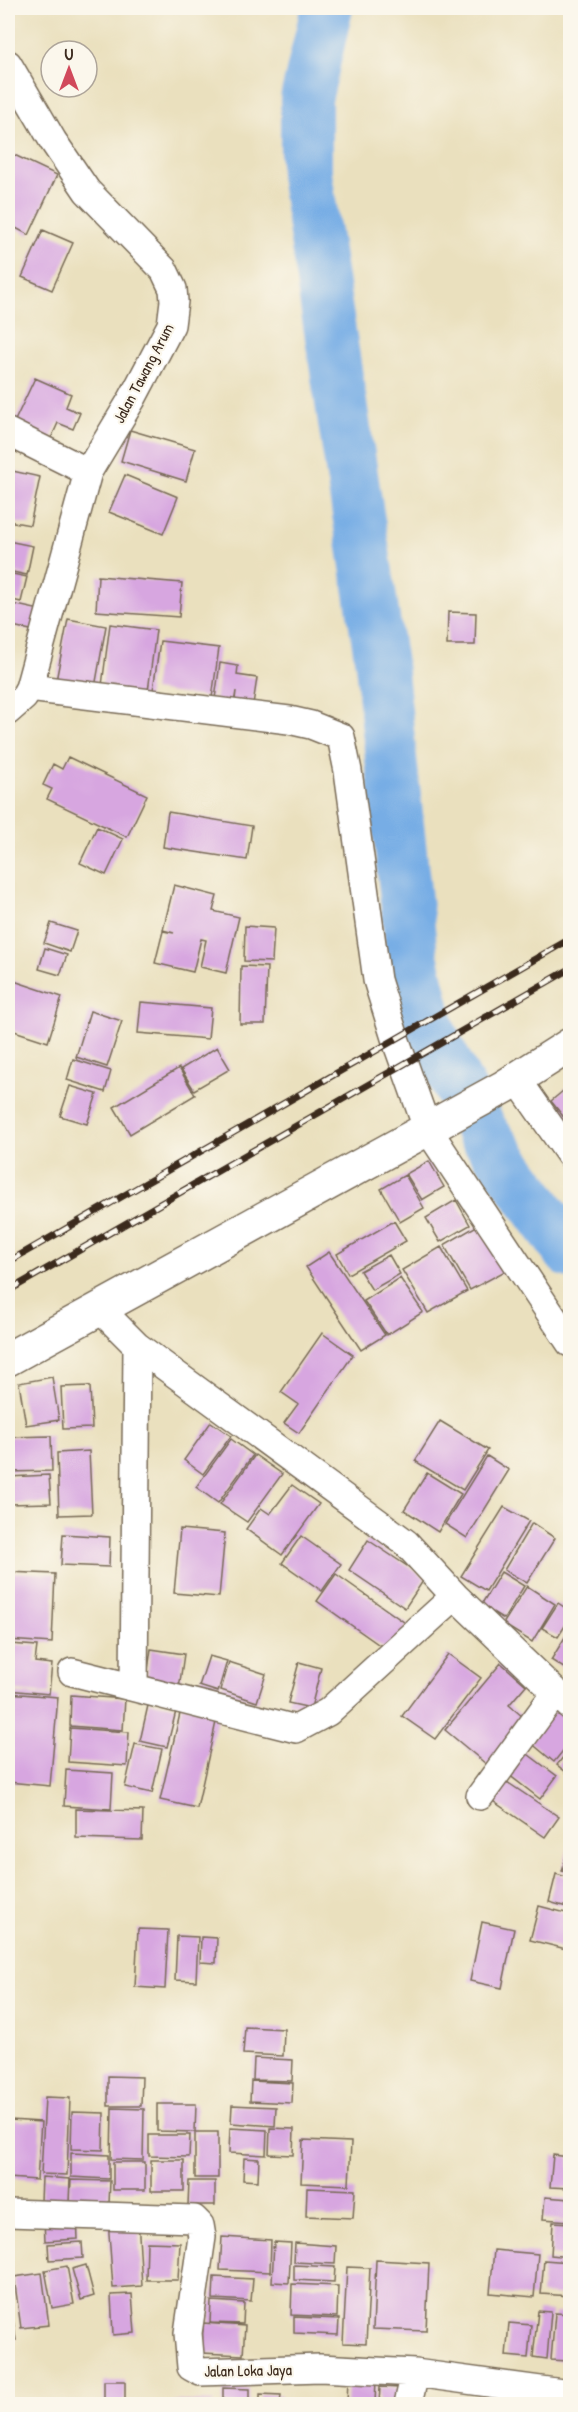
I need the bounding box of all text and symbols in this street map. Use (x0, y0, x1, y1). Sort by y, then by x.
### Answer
north arrow (39, 39, 99, 99)
text: U (65, 43, 74, 65)
street label: Jalan Tawang Arum (107, 319, 179, 427)
street label: Jalan Loka Jaya (204, 2358, 292, 2382)

